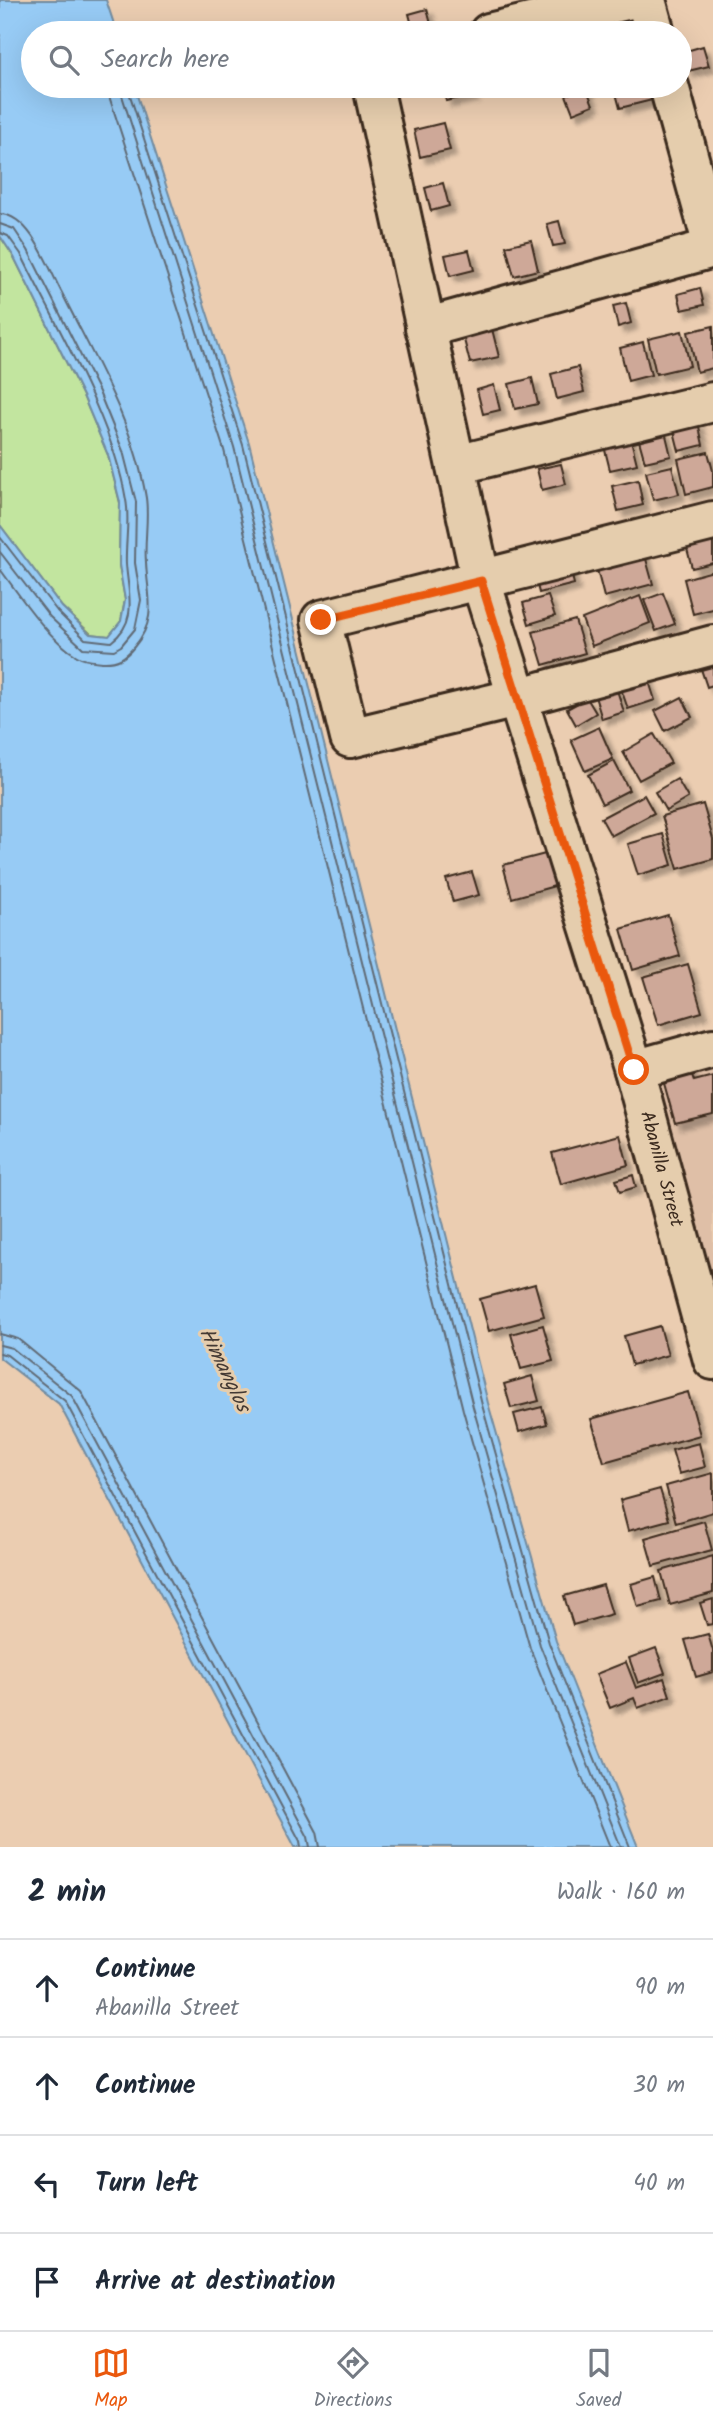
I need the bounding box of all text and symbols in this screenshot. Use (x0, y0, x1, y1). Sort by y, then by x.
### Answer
search box (21, 21, 692, 98)
text: Search here (101, 39, 229, 81)
icon: search (45, 41, 83, 79)
route end (305, 604, 336, 635)
route start (618, 1054, 649, 1085)
street label: Abanilla Street (631, 1108, 691, 1231)
water label: Himanglos (189, 1322, 260, 1420)
text: 2 min (28, 1869, 106, 1917)
text: Walk · 160 m (557, 1875, 685, 1911)
text: Continue (95, 1949, 196, 1991)
icon: ahead (28, 1969, 66, 2007)
text: 90 m (635, 1970, 685, 2006)
text: Abanilla Street (95, 1991, 239, 2027)
text: Continue (95, 2065, 196, 2107)
icon: ahead (28, 2067, 66, 2105)
text: 30 m (633, 2068, 685, 2104)
text: Turn left (95, 2163, 198, 2205)
icon: left (28, 2165, 66, 2203)
text: 40 m (633, 2166, 685, 2202)
text: Arrive at destination (95, 2261, 335, 2303)
icon: arrive (28, 2263, 66, 2301)
tab: Map (92, 2344, 130, 2416)
tab: Directions (314, 2344, 392, 2416)
tab: Saved (576, 2344, 621, 2416)

